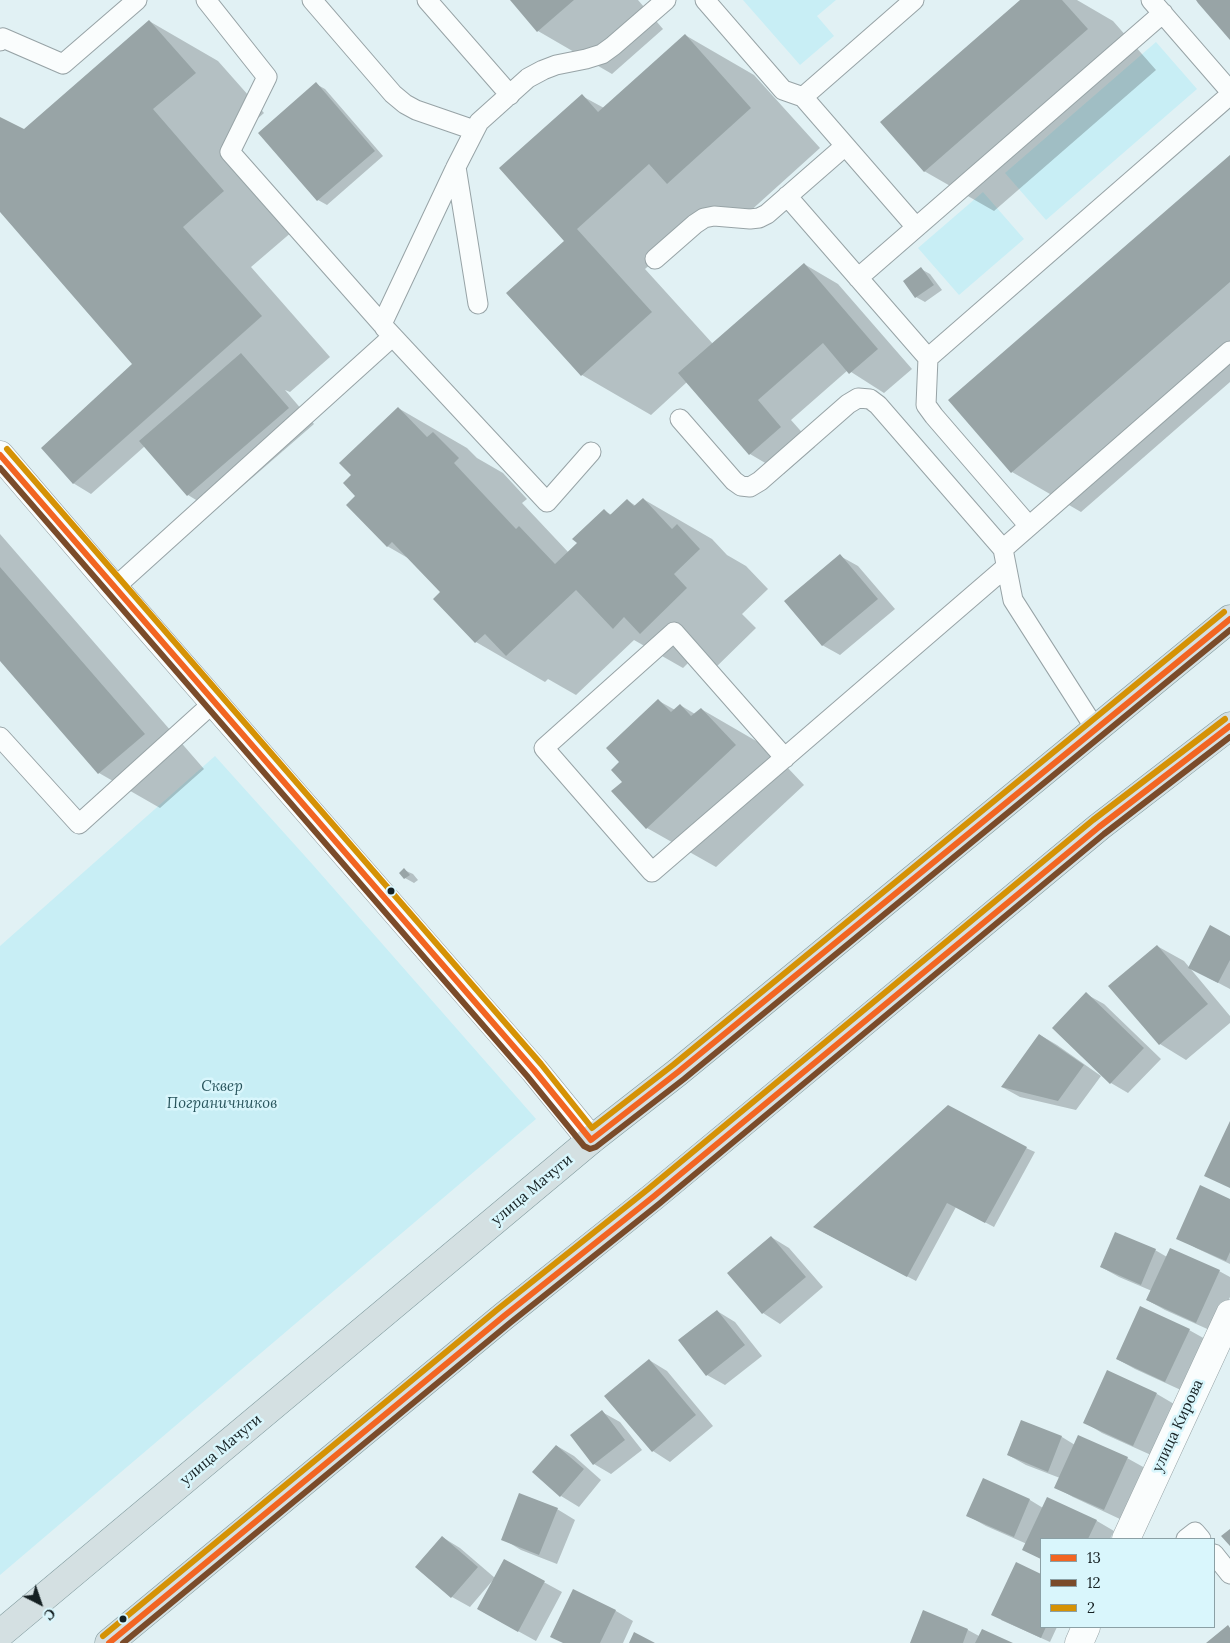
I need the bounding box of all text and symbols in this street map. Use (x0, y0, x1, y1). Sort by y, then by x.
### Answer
unlabelled marker (386, 886, 396, 896)
park label: Сквер Пограничников (167, 1078, 277, 1113)
street label: улица Мачуги (488, 1151, 576, 1229)
street label: улица Кирова (1149, 1377, 1207, 1475)
street label: улица Мачуги (177, 1411, 265, 1489)
legend (1040, 1538, 1215, 1628)
text: 13 (1087, 1548, 1101, 1567)
text: 12 (1087, 1573, 1101, 1592)
north arrow (15, 1578, 65, 1628)
text: 2 (1087, 1598, 1095, 1617)
text: С (40, 1604, 59, 1624)
unlabelled marker (118, 1614, 128, 1624)

